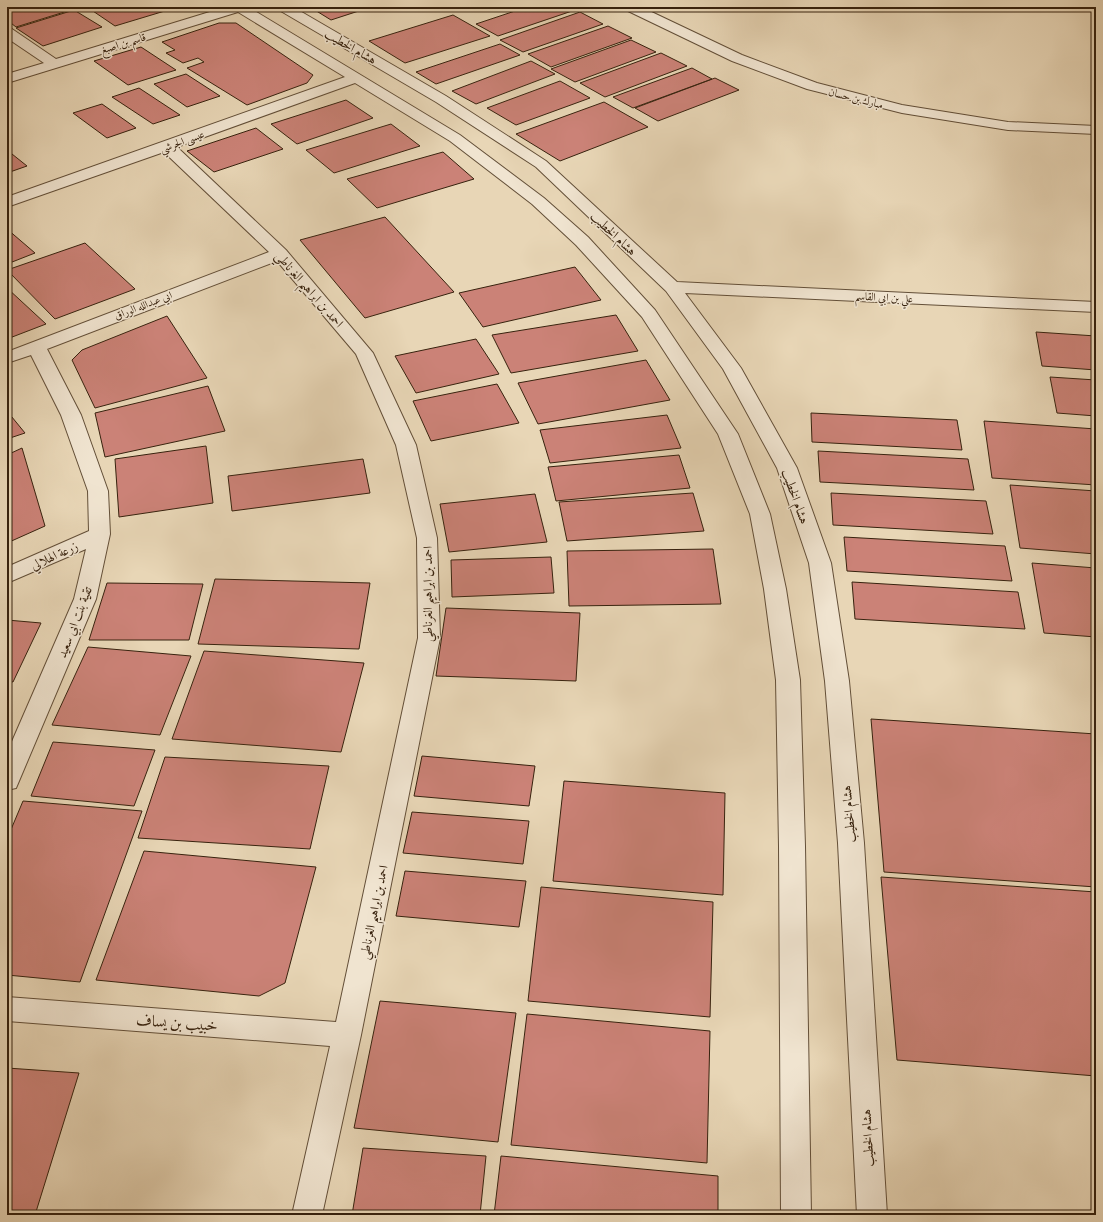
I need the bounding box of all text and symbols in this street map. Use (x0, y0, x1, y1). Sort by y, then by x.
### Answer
street label: هشام الخطيب (320, 26, 380, 71)
street label: قاسم بن اصبغ (99, 30, 149, 60)
street label: مبارك بن حسان (827, 85, 885, 113)
street label: عيسى الجرشي (158, 127, 208, 159)
street label: هشام الخطيب (585, 208, 640, 262)
street label: احمد بن ابراهيم الغرناطي (268, 248, 347, 335)
street label: ابي عبدالله الوراق (112, 288, 175, 324)
street label: علي بن ابي القاسم (854, 289, 913, 310)
street label: هشام الخطيب (775, 467, 812, 527)
street label: زرعة الهلالي (28, 538, 82, 576)
street label: احمد بن ابراهيم الغرناطي (420, 546, 441, 642)
street label: تقية بنت ابي سعيد (54, 584, 99, 661)
street label: هشام الخطيب (839, 784, 862, 843)
street label: احمد بن ابراهيم الغرناطي (356, 863, 397, 962)
street label: خبيب بن يساف (135, 1010, 218, 1036)
street label: هشام الخطيب (858, 1108, 880, 1167)

